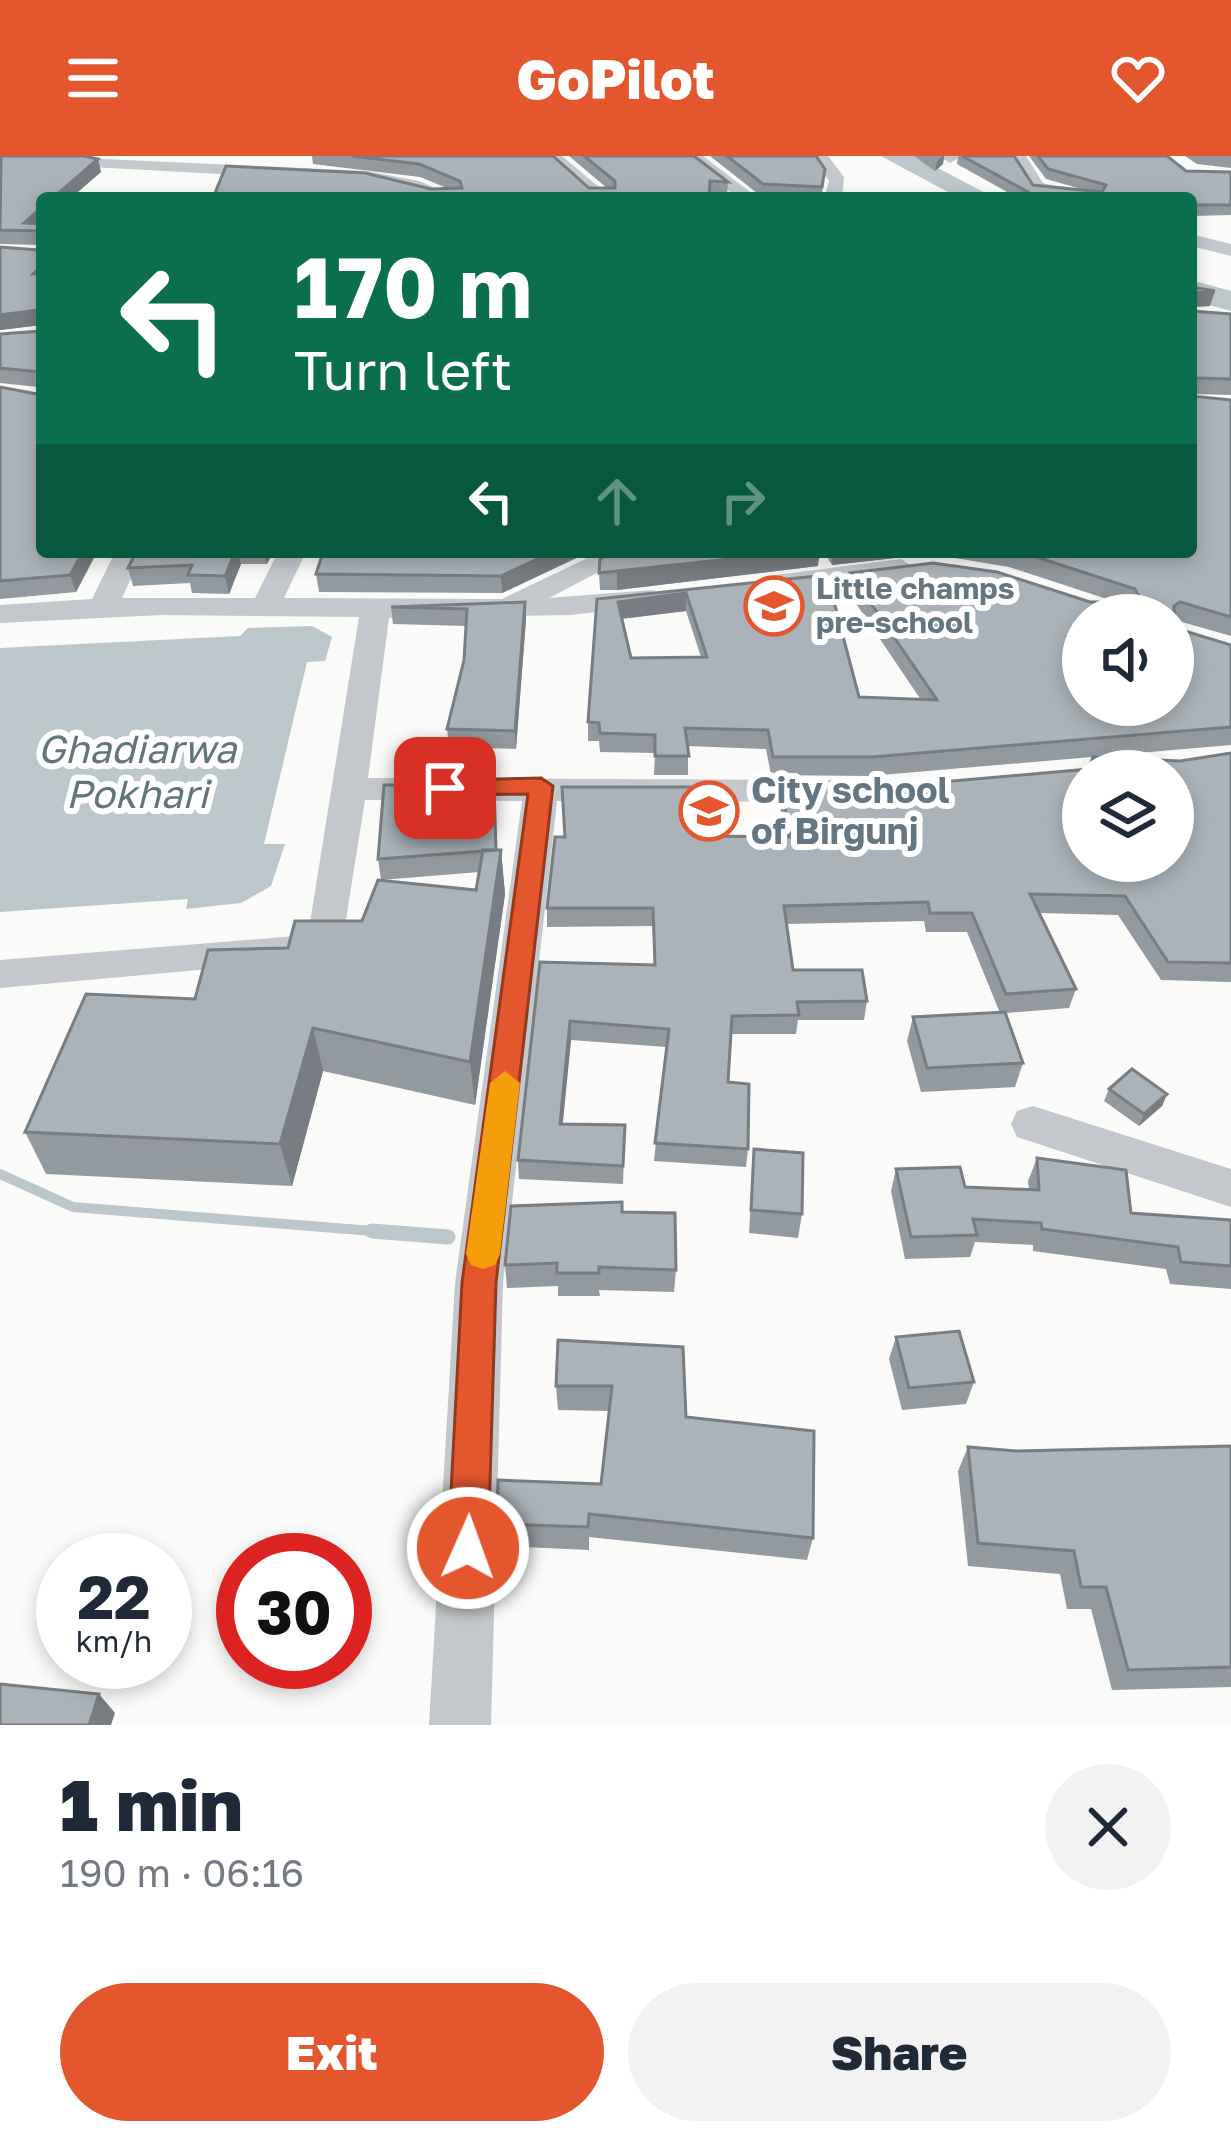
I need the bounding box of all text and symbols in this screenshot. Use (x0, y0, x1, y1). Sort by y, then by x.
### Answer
icon: menu (60, 45, 126, 111)
icon: heart (1105, 45, 1171, 111)
text: GoPilot (516, 46, 715, 111)
text: 170 m (294, 236, 532, 336)
icon: left (96, 240, 252, 396)
text: Turn left (294, 337, 512, 402)
icon: left (458, 468, 524, 534)
icon: ahead (584, 468, 650, 534)
icon: right (710, 468, 776, 534)
place label: Little champs pre-school (816, 570, 1014, 640)
school or university icon: Little champs pre-school (743, 575, 805, 637)
map controls (1062, 594, 1194, 882)
button: sound (1062, 594, 1194, 726)
water label: Ghadiarwa Pokhari (38, 725, 238, 817)
pin (394, 737, 496, 839)
button: layers (1062, 750, 1194, 882)
icon: arrive (412, 755, 478, 821)
place label: City school of Birgunj (751, 768, 950, 852)
school or university icon: City school of Birgunj (678, 780, 740, 842)
position arrow (405, 1485, 531, 1611)
speed limit sign: 30 (216, 1533, 372, 1689)
text: 22 (77, 1560, 151, 1632)
text: km/h (76, 1623, 152, 1659)
text: 1 min (60, 1760, 243, 1847)
button: close (1045, 1764, 1171, 1890)
text: 190 m · 06:16 (60, 1849, 304, 1896)
button: Exit (60, 1983, 604, 2121)
button: Share (628, 1983, 1171, 2121)

